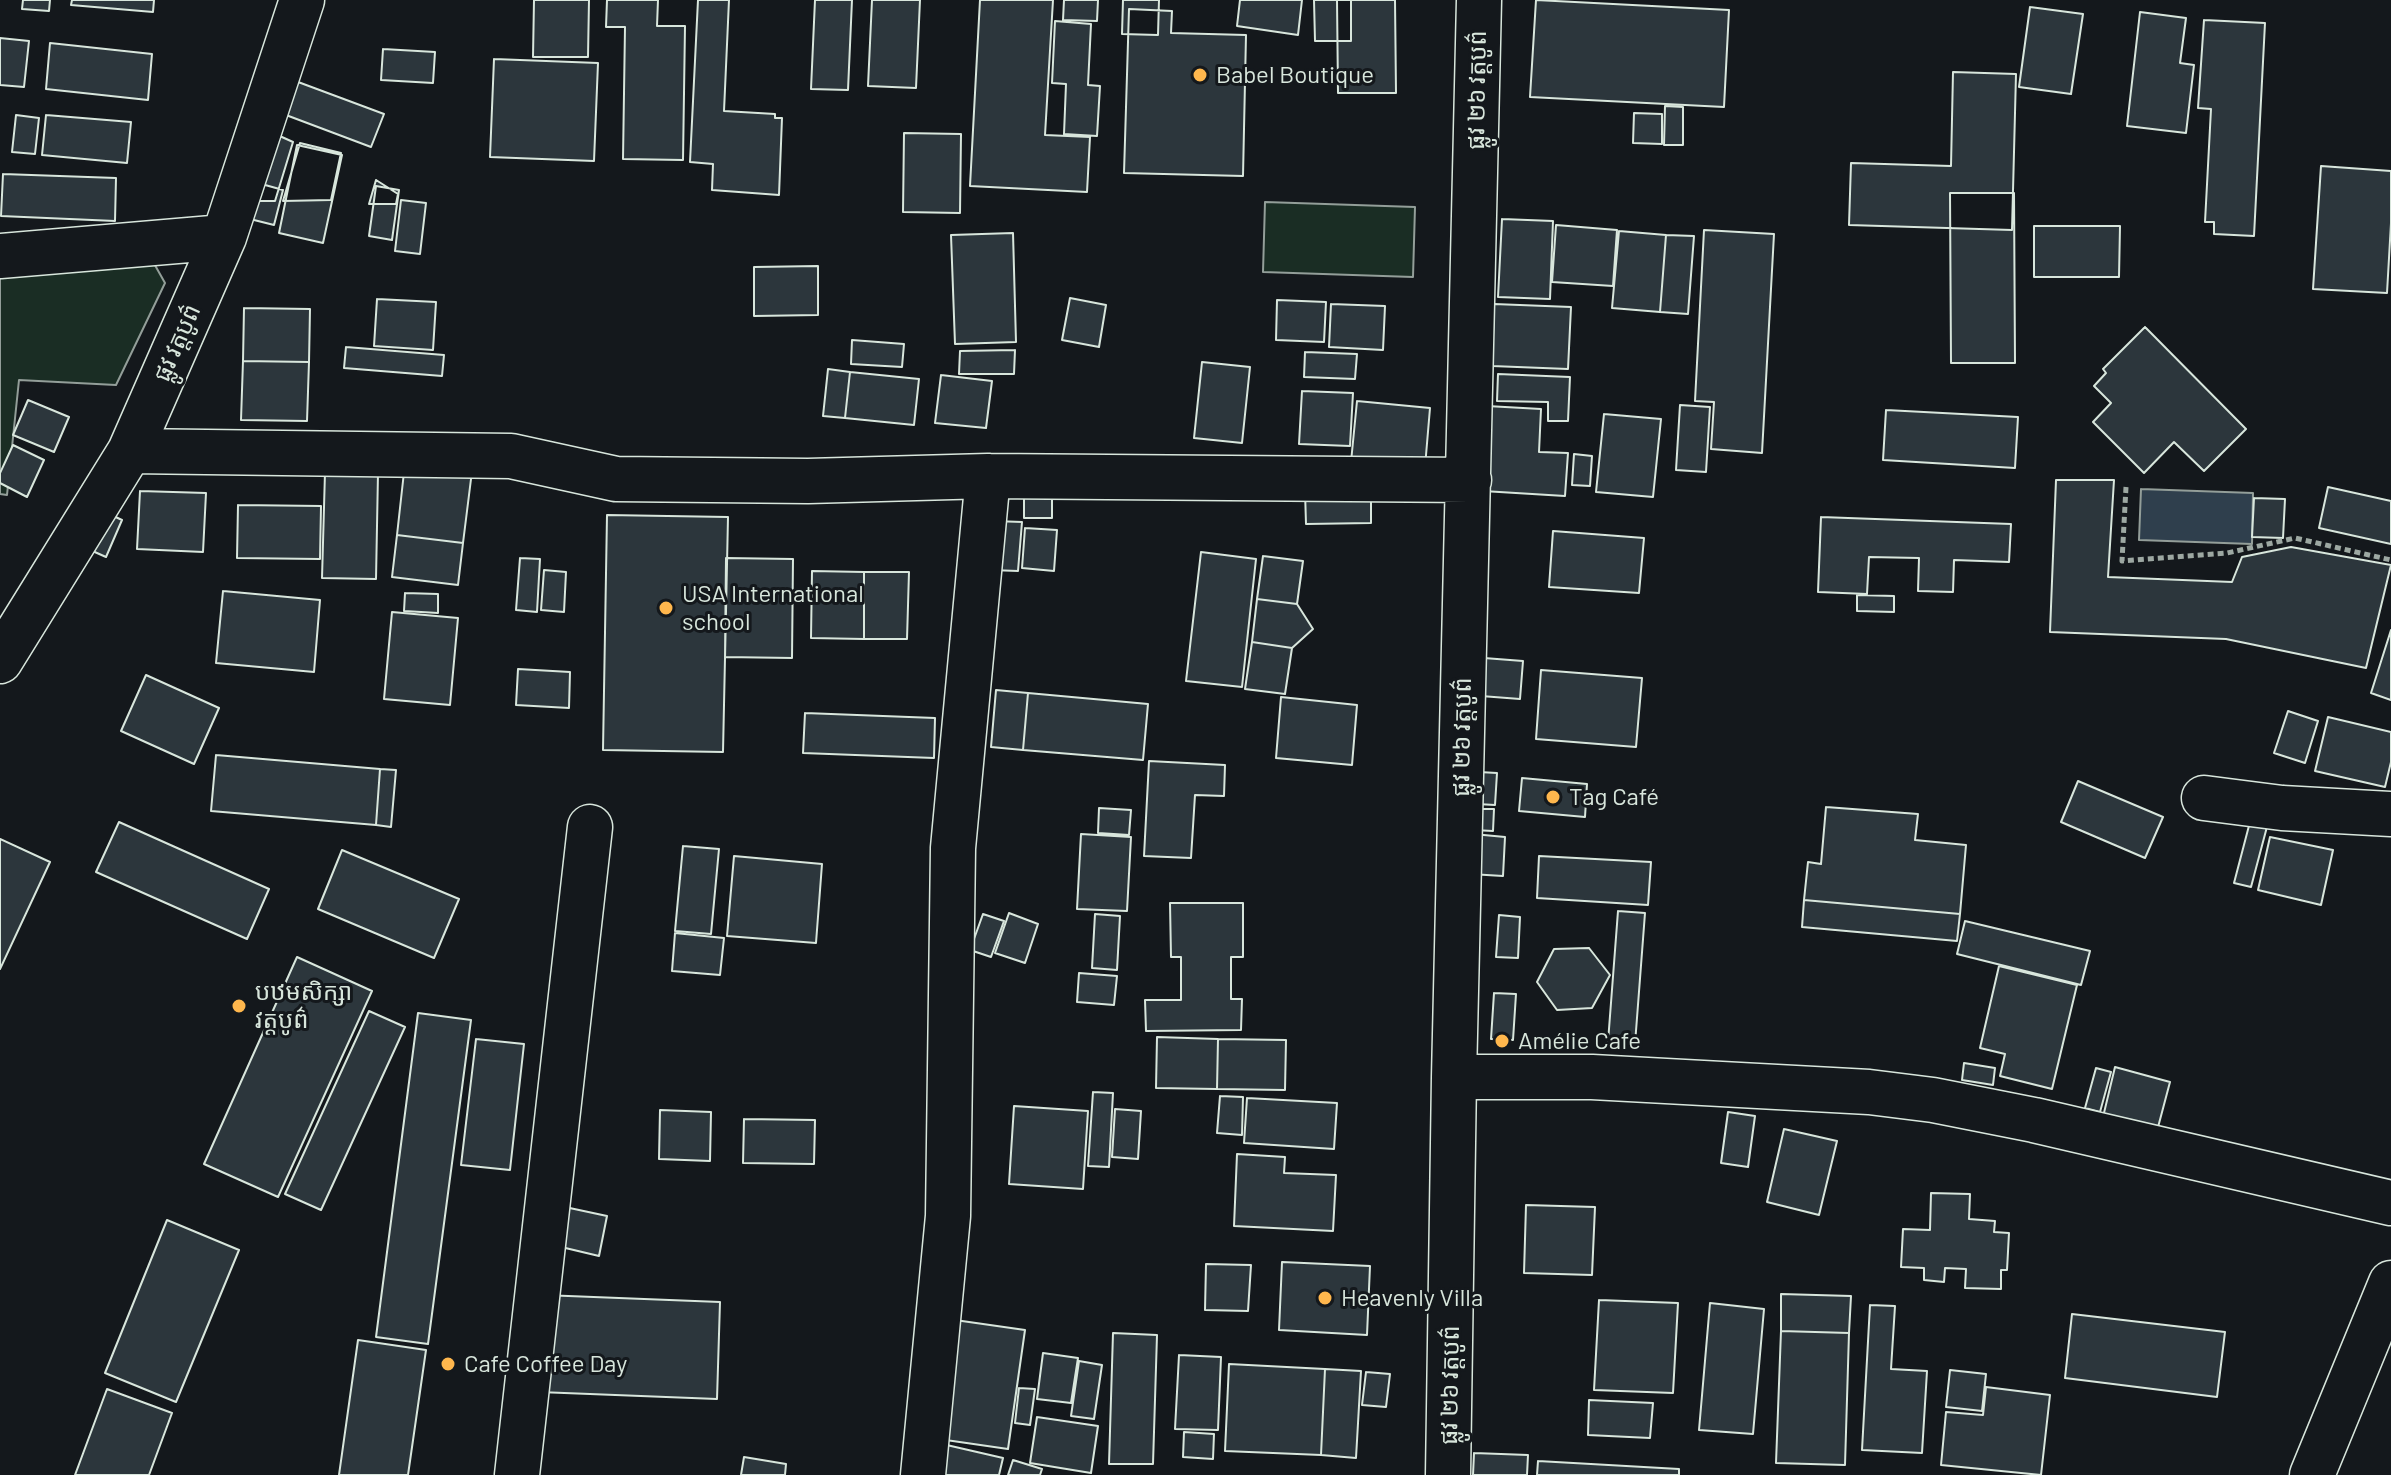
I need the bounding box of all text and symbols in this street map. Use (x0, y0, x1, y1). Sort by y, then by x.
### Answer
street label: ផ្លូវ ២៦ វត្តបូព៌ (1462, 30, 1492, 150)
place label: Babel Boutique (1216, 61, 1374, 89)
marker: Babel Boutique (1191, 66, 1209, 84)
street label: ផ្លូវ វត្តបូព៌ (147, 300, 207, 386)
place label: USA International school (682, 580, 864, 636)
marker: USA International school (657, 599, 675, 617)
street label: ផ្លូវ ២៦ វត្តបូព៌ (1447, 677, 1477, 797)
place label: Tag Café (1569, 783, 1659, 811)
marker: Tag Café (1544, 788, 1562, 806)
place label: បឋមសិក្សា វត្តបូព៌ (255, 978, 352, 1034)
marker: បឋមសិក្សា វត្តបូព៌ (230, 997, 248, 1015)
place label: Amélie Cafe (1518, 1027, 1641, 1055)
marker: Amélie Cafe (1493, 1032, 1511, 1050)
place label: Heavenly Villa (1341, 1284, 1483, 1312)
marker: Heavenly Villa (1316, 1289, 1334, 1307)
street label: ផ្លូវ ២៦ វត្តបូព៌ (1435, 1325, 1465, 1445)
place label: Cafe Coffee Day (464, 1350, 627, 1378)
marker: Cafe Coffee Day (439, 1355, 457, 1373)

